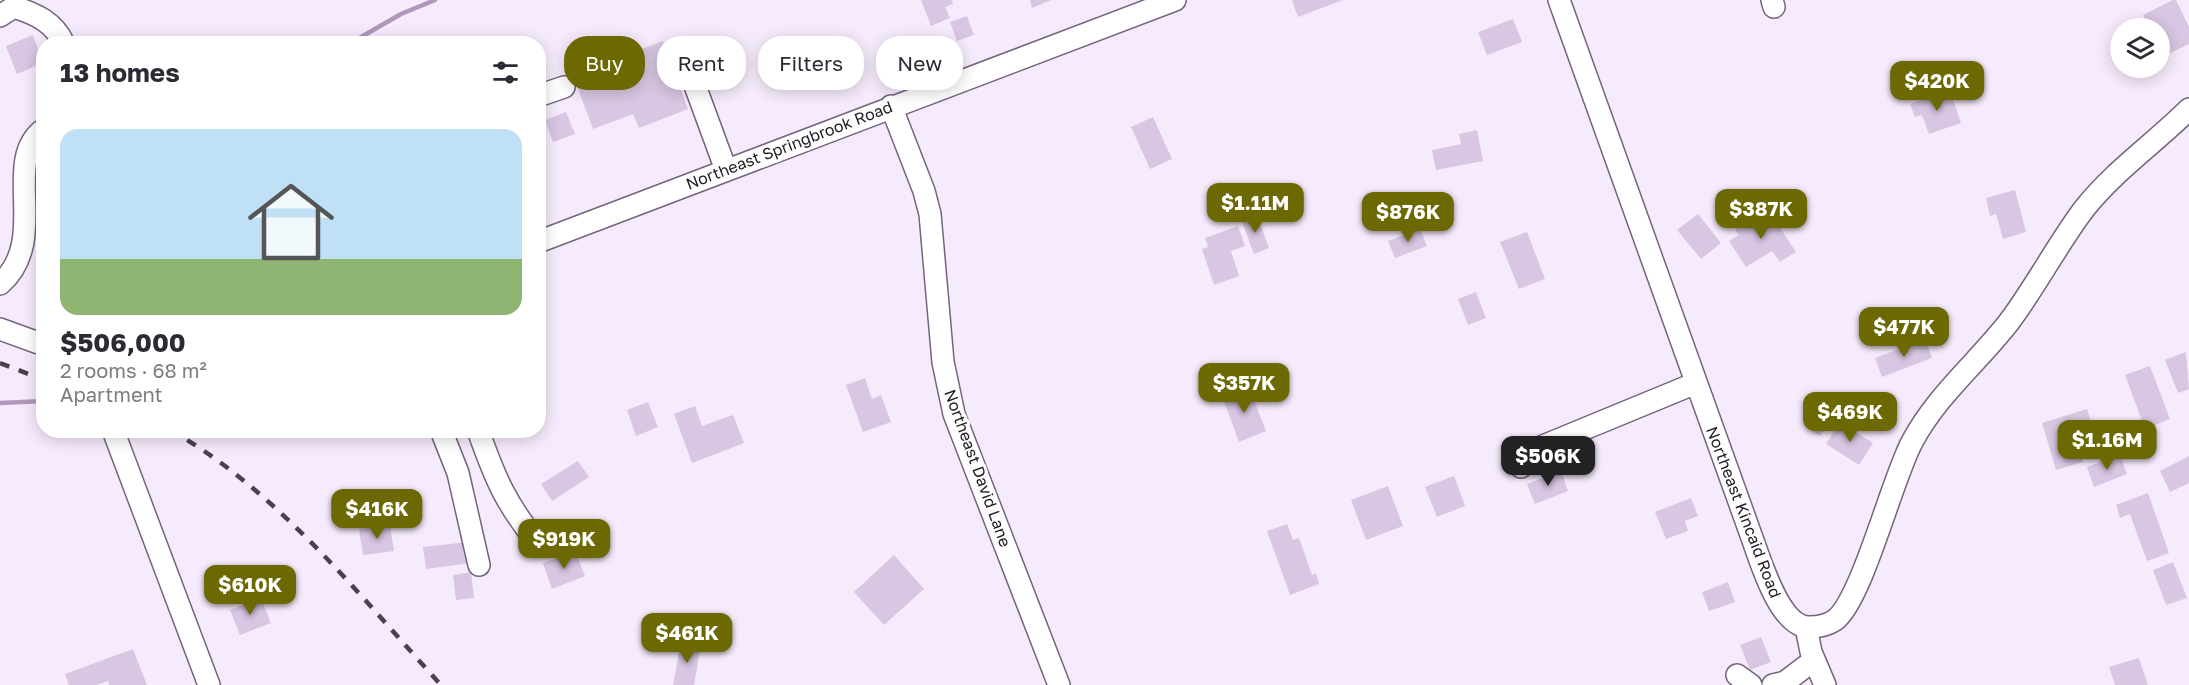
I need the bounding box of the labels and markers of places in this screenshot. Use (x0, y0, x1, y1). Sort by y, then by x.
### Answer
pin: $420K (1895, 61, 1979, 112)
pin: $1.11M (1206, 183, 1304, 234)
pin: $387K (1719, 189, 1803, 240)
pin: $876K (1366, 192, 1450, 243)
pin: $477K (1862, 307, 1946, 358)
pin: $357K (1202, 363, 1286, 414)
pin: $469K (1808, 392, 1892, 443)
pin: $1.16M (2058, 420, 2156, 471)
pin: $506K (1506, 436, 1590, 487)
pin: $416K (335, 489, 419, 540)
pin: $919K (522, 519, 606, 570)
pin: $610K (208, 565, 292, 616)
pin: $461K (645, 613, 729, 664)

